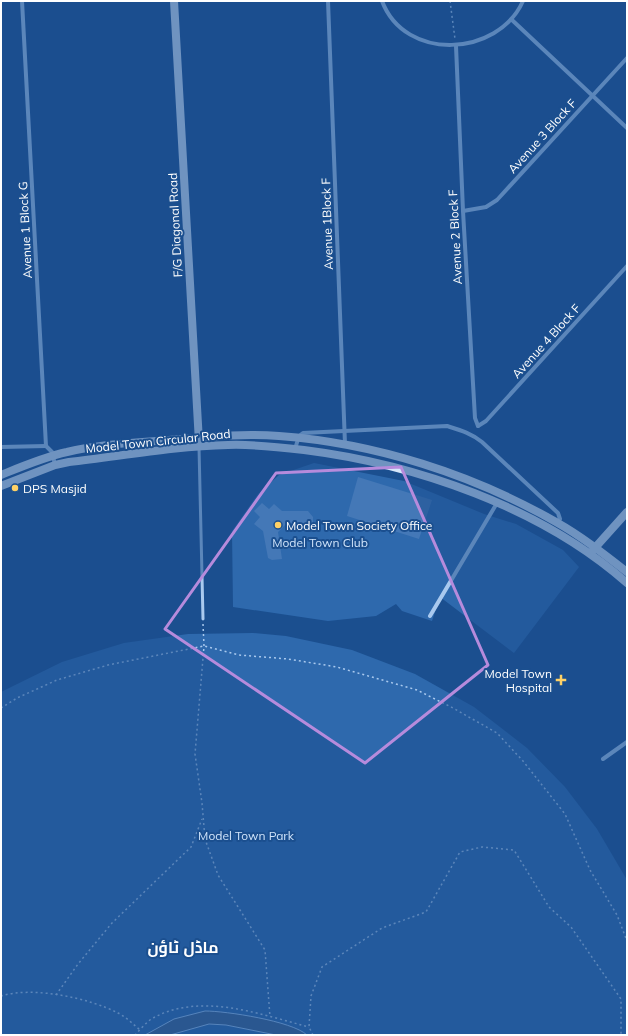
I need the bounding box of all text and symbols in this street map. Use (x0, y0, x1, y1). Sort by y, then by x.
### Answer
street label: Avenue 3 Block F (505, 95, 580, 176)
street label: F/G Diagonal Road (165, 172, 185, 278)
street label: Avenue 1Block F (318, 178, 336, 270)
street label: Avenue 1 Block G (15, 181, 35, 279)
street label: Avenue 2 Block F (445, 189, 465, 285)
street label: Avenue 4 Block F (509, 300, 584, 381)
street label: Model Town Circular Road (85, 426, 231, 456)
place label: DPS Masjid (23, 481, 87, 496)
marker: DPS Masjid (10, 483, 20, 493)
place label: Model Town Society Office (286, 518, 432, 533)
marker: Model Town Society Office (273, 520, 283, 530)
park label: Model Town Club (272, 535, 368, 550)
place label: Model Town Hospital (485, 666, 552, 695)
marker: Model Town Hospital (555, 674, 567, 686)
park label: Model Town Park (198, 828, 295, 843)
district label: ماڈل ٹاؤن (147, 937, 219, 957)

